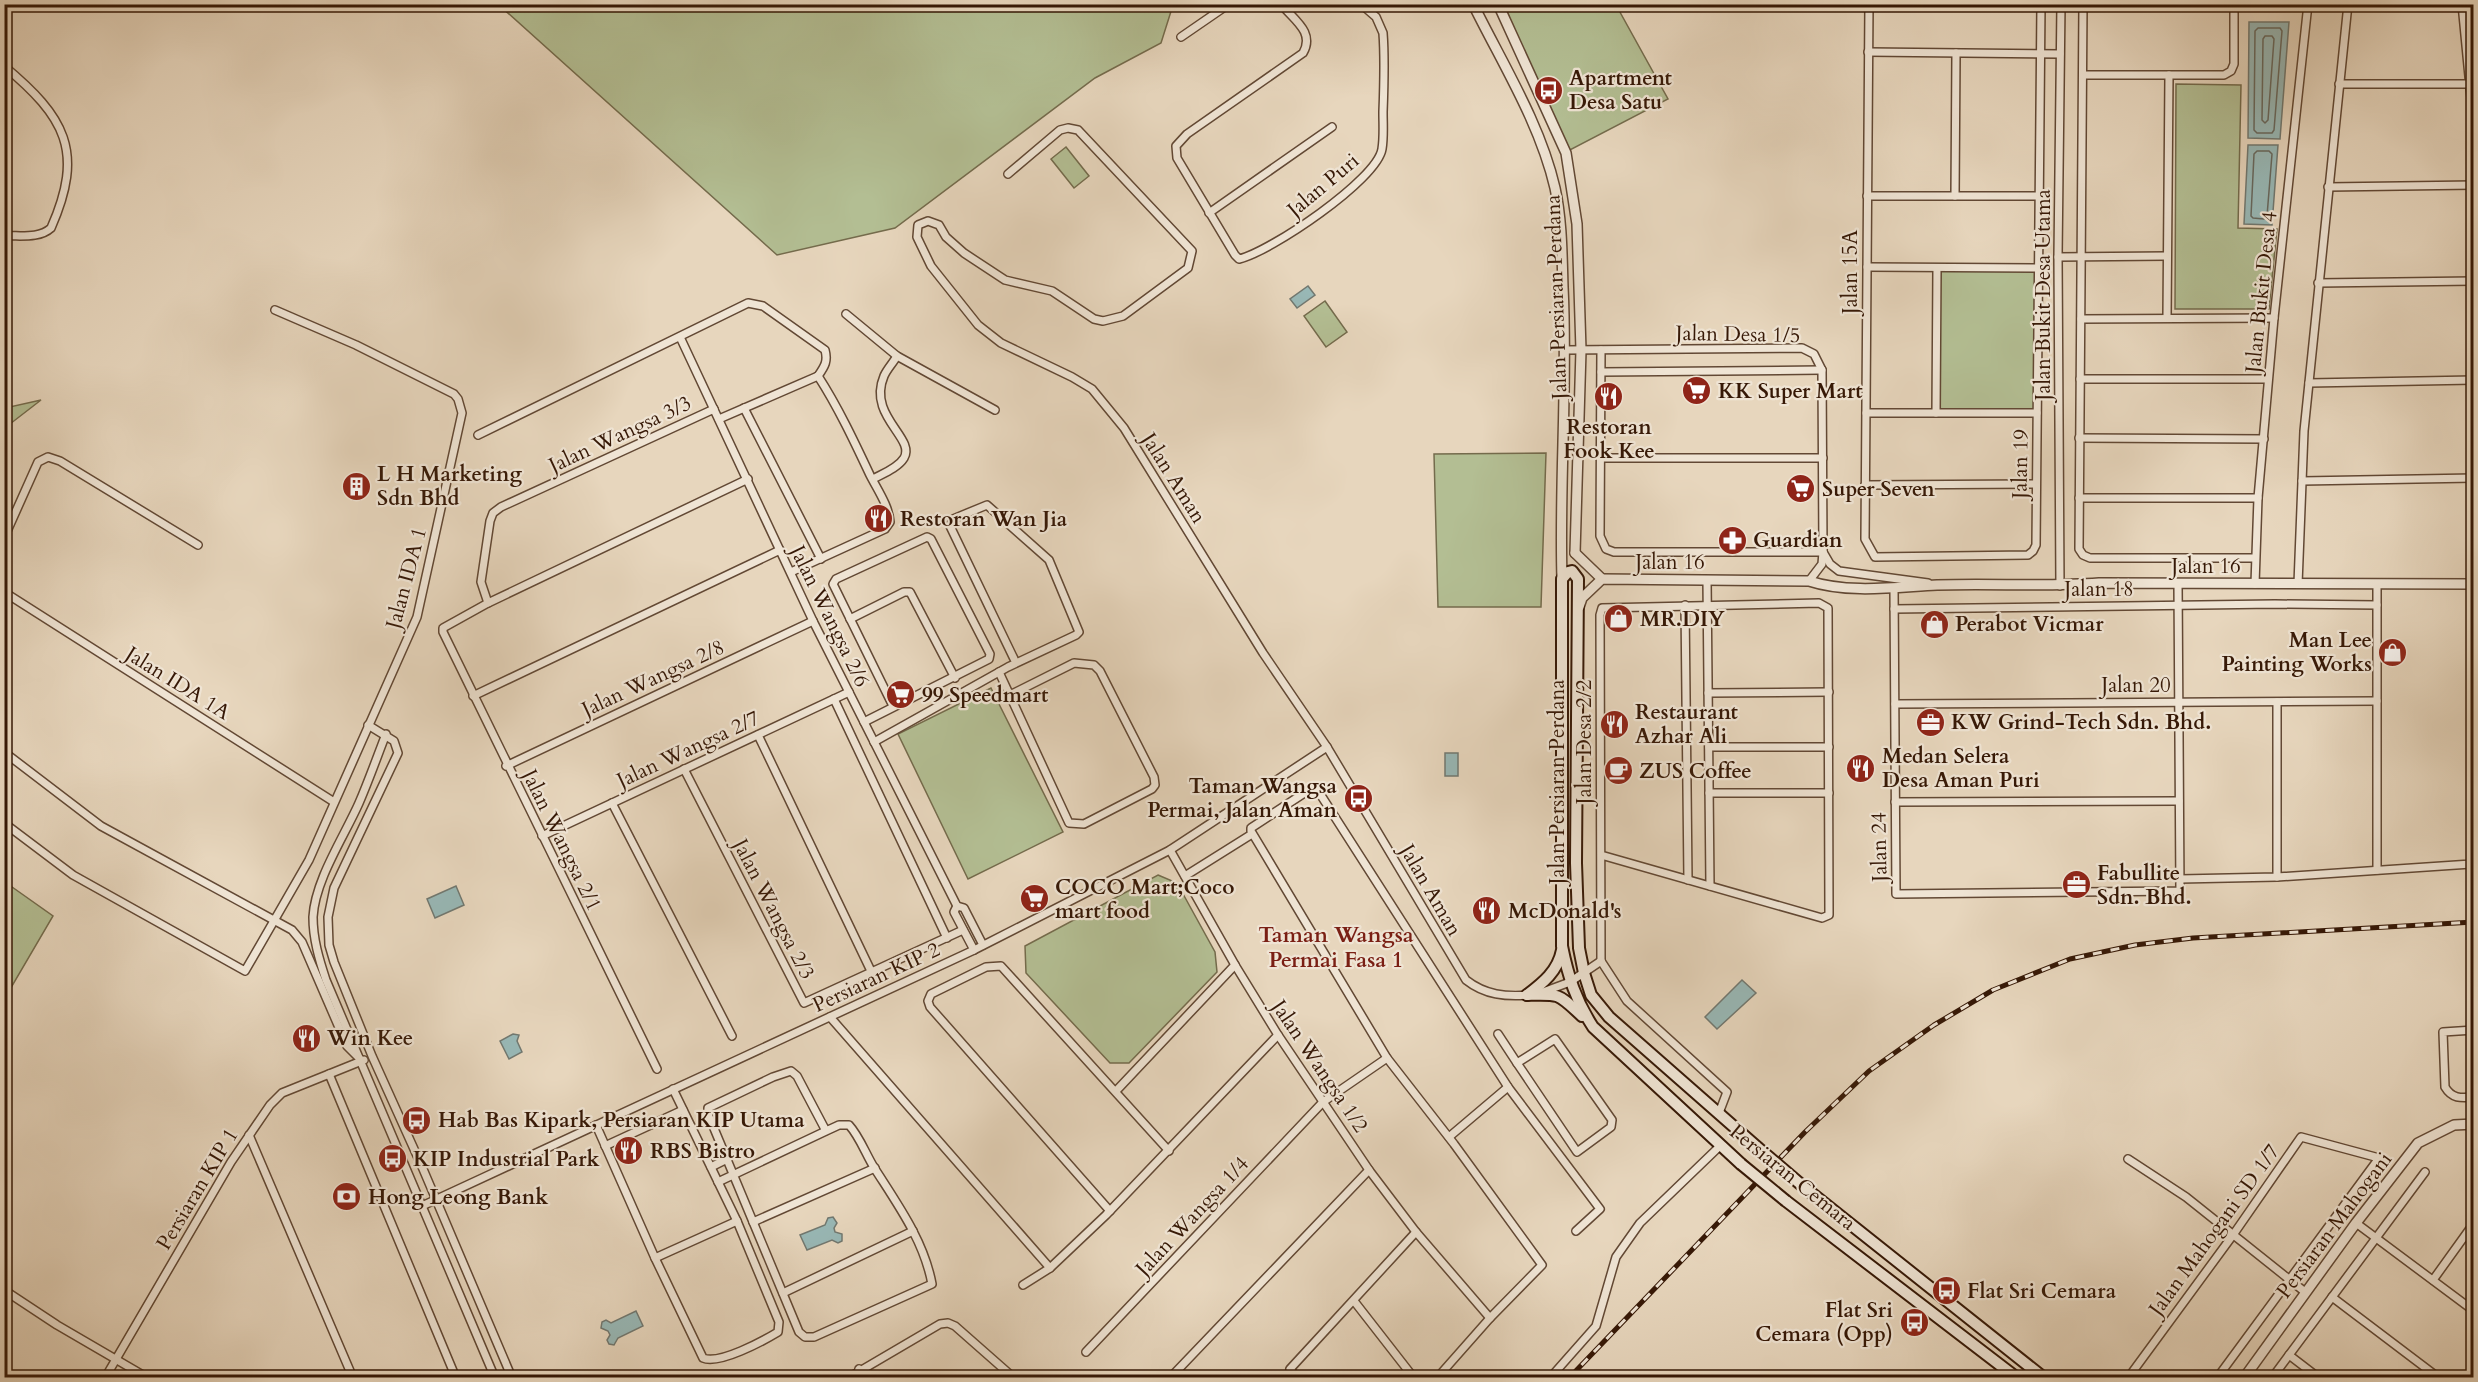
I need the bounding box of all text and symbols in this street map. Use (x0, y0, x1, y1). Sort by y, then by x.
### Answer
place label: Apartment Desa Satu (1569, 64, 1672, 117)
bus stop icon: Apartment Desa Satu (1532, 74, 1564, 106)
street label: Jalan Puri (1279, 147, 1366, 226)
street label: Jalan Bukit Desa Utama (2029, 189, 2058, 404)
street label: Jalan Persiaran Perdana (1538, 194, 1575, 403)
street label: Jalan Bukit Desa 4 (2238, 209, 2284, 377)
street label: Jalan 15A (1836, 230, 1865, 317)
street label: Jalan Desa 1/5 (1672, 319, 1801, 350)
supermarket icon: KK Super Mart (1681, 375, 1713, 407)
place label: KK Super Mart (1718, 377, 1863, 406)
restaurant icon: Restoran Fook Kee (1593, 380, 1625, 412)
street label: Jalan Wangsa 3/3 (541, 389, 696, 481)
place label: Restoran Fook Kee (1563, 413, 1655, 466)
street label: Jalan Aman (1133, 425, 1213, 529)
street label: Jalan 19 (2005, 429, 2036, 502)
place label: L H Marketing Sdn Bhd (377, 460, 522, 513)
building icon: L H Marketing Sdn Bhd (340, 470, 372, 502)
supermarket icon: Super Seven (1785, 473, 1817, 505)
place label: Super Seven (1822, 475, 1935, 504)
restaurant icon: Restoran Wan Jia (863, 503, 895, 535)
place label: Restoran Wan Jia (900, 505, 1068, 534)
street label: Jalan IDA 1 (378, 524, 434, 635)
pharmacy icon: Guardian (1716, 524, 1748, 556)
place label: Guardian (1753, 526, 1843, 555)
street label: Jalan Wangsa 2/6 (781, 538, 876, 692)
street label: Jalan 16 (1632, 548, 1705, 577)
street label: Jalan 16 (2168, 552, 2241, 581)
street label: Jalan 18 (2061, 575, 2134, 604)
shop icon: MR.DIY (1603, 603, 1635, 635)
place label: MR.DIY (1640, 605, 1725, 634)
shop icon: Perabot Vicmar (1918, 608, 1950, 640)
place label: Perabot Vicmar (1955, 610, 2104, 639)
place label: Man Lee Painting Works (2222, 626, 2372, 679)
street label: Jalan Wangsa 2/8 (574, 633, 729, 725)
shop icon: Man Lee Painting Works (2377, 636, 2409, 668)
street label: Jalan IDA 1A (117, 638, 236, 727)
street label: Jalan 20 (2098, 671, 2171, 700)
supermarket icon: 99 Speedmart (885, 679, 917, 711)
street label: Jalan Desa 2/2 (1570, 679, 1599, 807)
street label: Jalan Persiaran Perdana (1543, 680, 1572, 887)
place label: 99 Speedmart (922, 681, 1049, 710)
place label: Restaurant Azhar Ali (1635, 698, 1738, 751)
street label: Jalan Wangsa 2/7 (609, 704, 764, 796)
office icon: KW Grind-Tech Sdn. Bhd. (1914, 706, 1946, 738)
restaurant icon: Restaurant Azhar Ali (1598, 708, 1630, 740)
place label: KW Grind-Tech Sdn. Bhd. (1951, 708, 2211, 737)
place label: Medan Selera Desa Aman Puri (1882, 742, 2040, 795)
restaurant icon: Medan Selera Desa Aman Puri (1845, 752, 1877, 784)
cafe icon: ZUS Coffee (1602, 755, 1634, 787)
place label: ZUS Coffee (1639, 757, 1752, 786)
street label: Jalan Wangsa 2/1 (513, 762, 608, 916)
place label: Taman Wangsa Permai, Jalan Aman (1147, 772, 1338, 825)
bus stop icon: Taman Wangsa Permai, Jalan Aman (1342, 782, 1374, 814)
street label: Jalan 24 (1864, 812, 1895, 885)
street label: Jalan Wangsa 2/3 (724, 831, 821, 985)
street label: Jalan Aman (1391, 836, 1469, 942)
place label: Fabullite Sdn. Bhd. (2097, 859, 2192, 912)
office icon: Fabullite Sdn. Bhd. (2060, 869, 2092, 901)
place label: COCO Mart;Coco mart food (1055, 873, 1234, 926)
supermarket icon: COCO Mart;Coco mart food (1018, 883, 1050, 915)
restaurant icon: McDonald's (1471, 895, 1503, 927)
place label: McDonald's (1508, 897, 1622, 926)
district label: Taman Wangsa Permai Fasa 1 (1258, 920, 1414, 975)
street label: Persiaran KIP 2 (808, 935, 945, 1020)
street label: Jalan Wangsa 1/2 (1263, 992, 1375, 1139)
restaurant icon: Win Kee (290, 1022, 322, 1054)
place label: Win Kee (326, 1024, 413, 1053)
bus stop icon: Hab Bas Kipark, Persiaran KIP Utama (401, 1104, 433, 1136)
place label: Hab Bas Kipark, Persiaran KIP Utama (438, 1106, 805, 1135)
street label: Persiaran Cemara (1723, 1117, 1862, 1237)
street label: Persiaran KIP 1 (150, 1123, 245, 1256)
restaurant icon: RBS Bistro (613, 1135, 645, 1167)
place label: RBS Bistro (650, 1137, 755, 1166)
street label: Jalan Mahogani SD 1/7 (2140, 1138, 2287, 1324)
bus stop icon: KIP Industrial Park (376, 1143, 408, 1175)
place label: KIP Industrial Park (413, 1145, 600, 1174)
street label: Persiaran Mahogani (2270, 1146, 2399, 1304)
street label: Jalan Wangsa 1/4 (1127, 1150, 1256, 1285)
bank icon: Hong Leong Bank (331, 1181, 363, 1213)
place label: Hong Leong Bank (368, 1183, 548, 1212)
bus stop icon: Flat Sri Cemara (1930, 1275, 1962, 1307)
place label: Flat Sri Cemara (1967, 1277, 2117, 1306)
place label: Flat Sri Cemara (Opp) (1755, 1296, 1893, 1349)
bus stop icon: Flat Sri Cemara (Opp) (1898, 1306, 1930, 1338)

